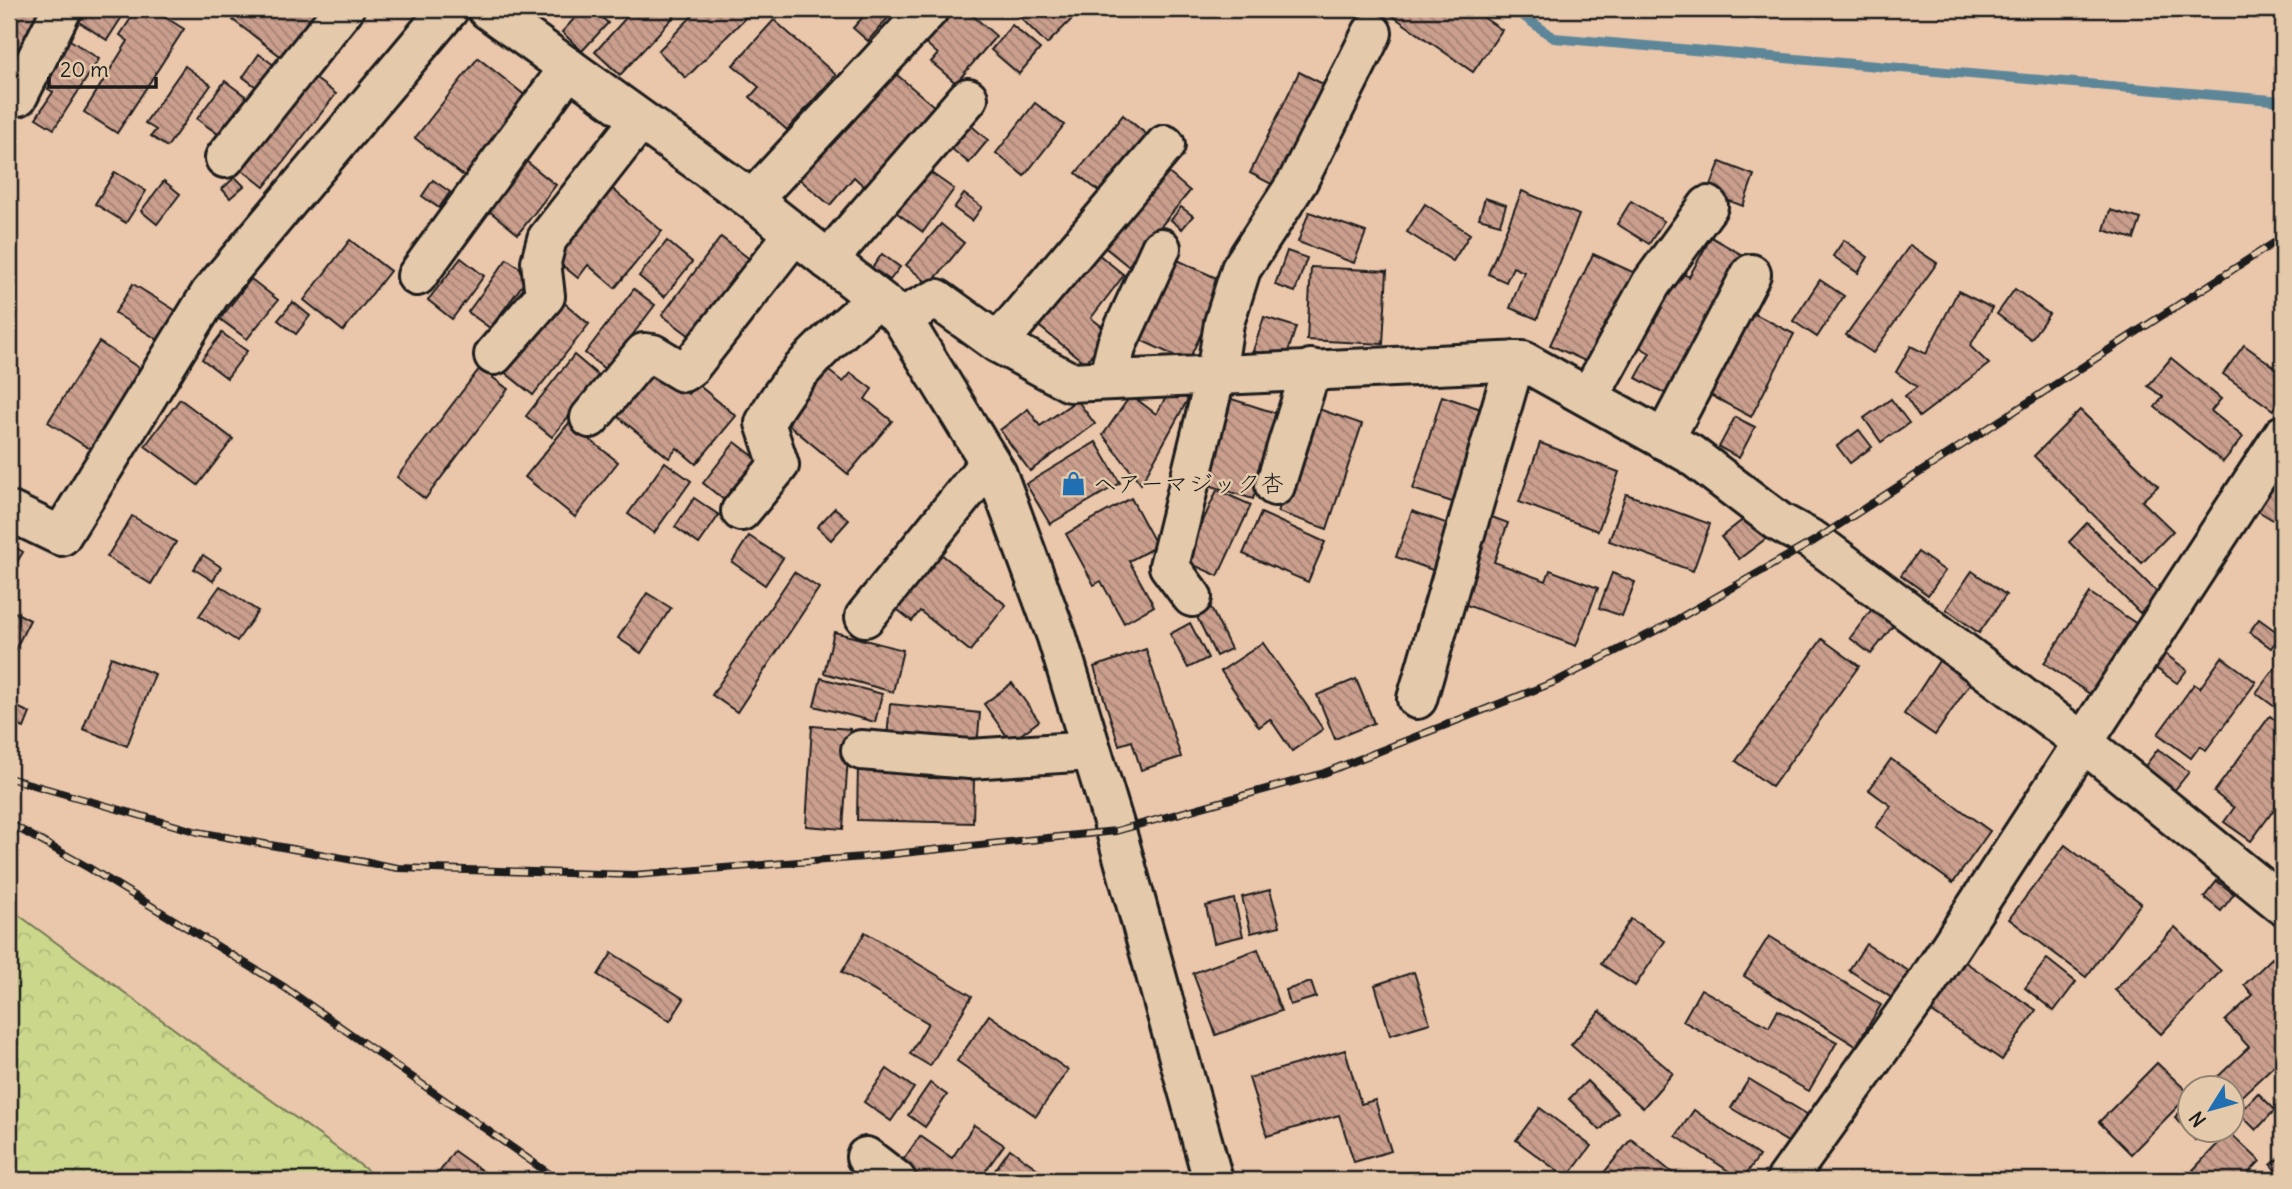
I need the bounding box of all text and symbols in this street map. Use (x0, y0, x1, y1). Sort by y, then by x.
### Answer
scale bar (49, 46, 156, 90)
text: 20 m (60, 56, 109, 83)
place label: ヘアーマジック杏 (1093, 468, 1285, 498)
shop icon: ヘアーマジック杏 (1059, 469, 1087, 497)
north arrow (2176, 1074, 2246, 1144)
text: N (2184, 1107, 2211, 1132)

